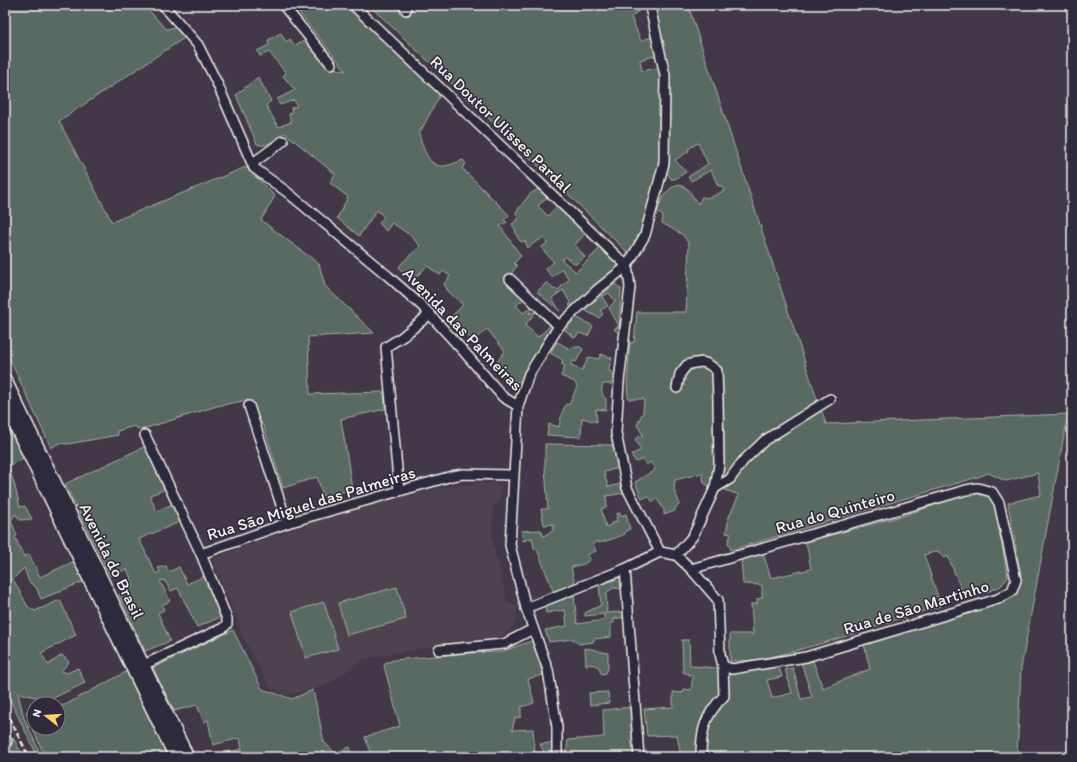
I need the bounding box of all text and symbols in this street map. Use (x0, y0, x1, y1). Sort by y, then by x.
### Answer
street label: Rua Doutor Ulisses Pardal (426, 51, 576, 197)
street label: Avenida das Palmeiras (399, 263, 527, 395)
street label: Rua São Miguel das Palmeiras (204, 462, 418, 544)
street label: Rua do Quinteiro (773, 484, 897, 538)
street label: Avenida do Brasil (75, 500, 149, 622)
street label: Rua de São Martinho (841, 575, 991, 639)
north arrow (26, 696, 66, 736)
text: N (30, 708, 44, 719)

